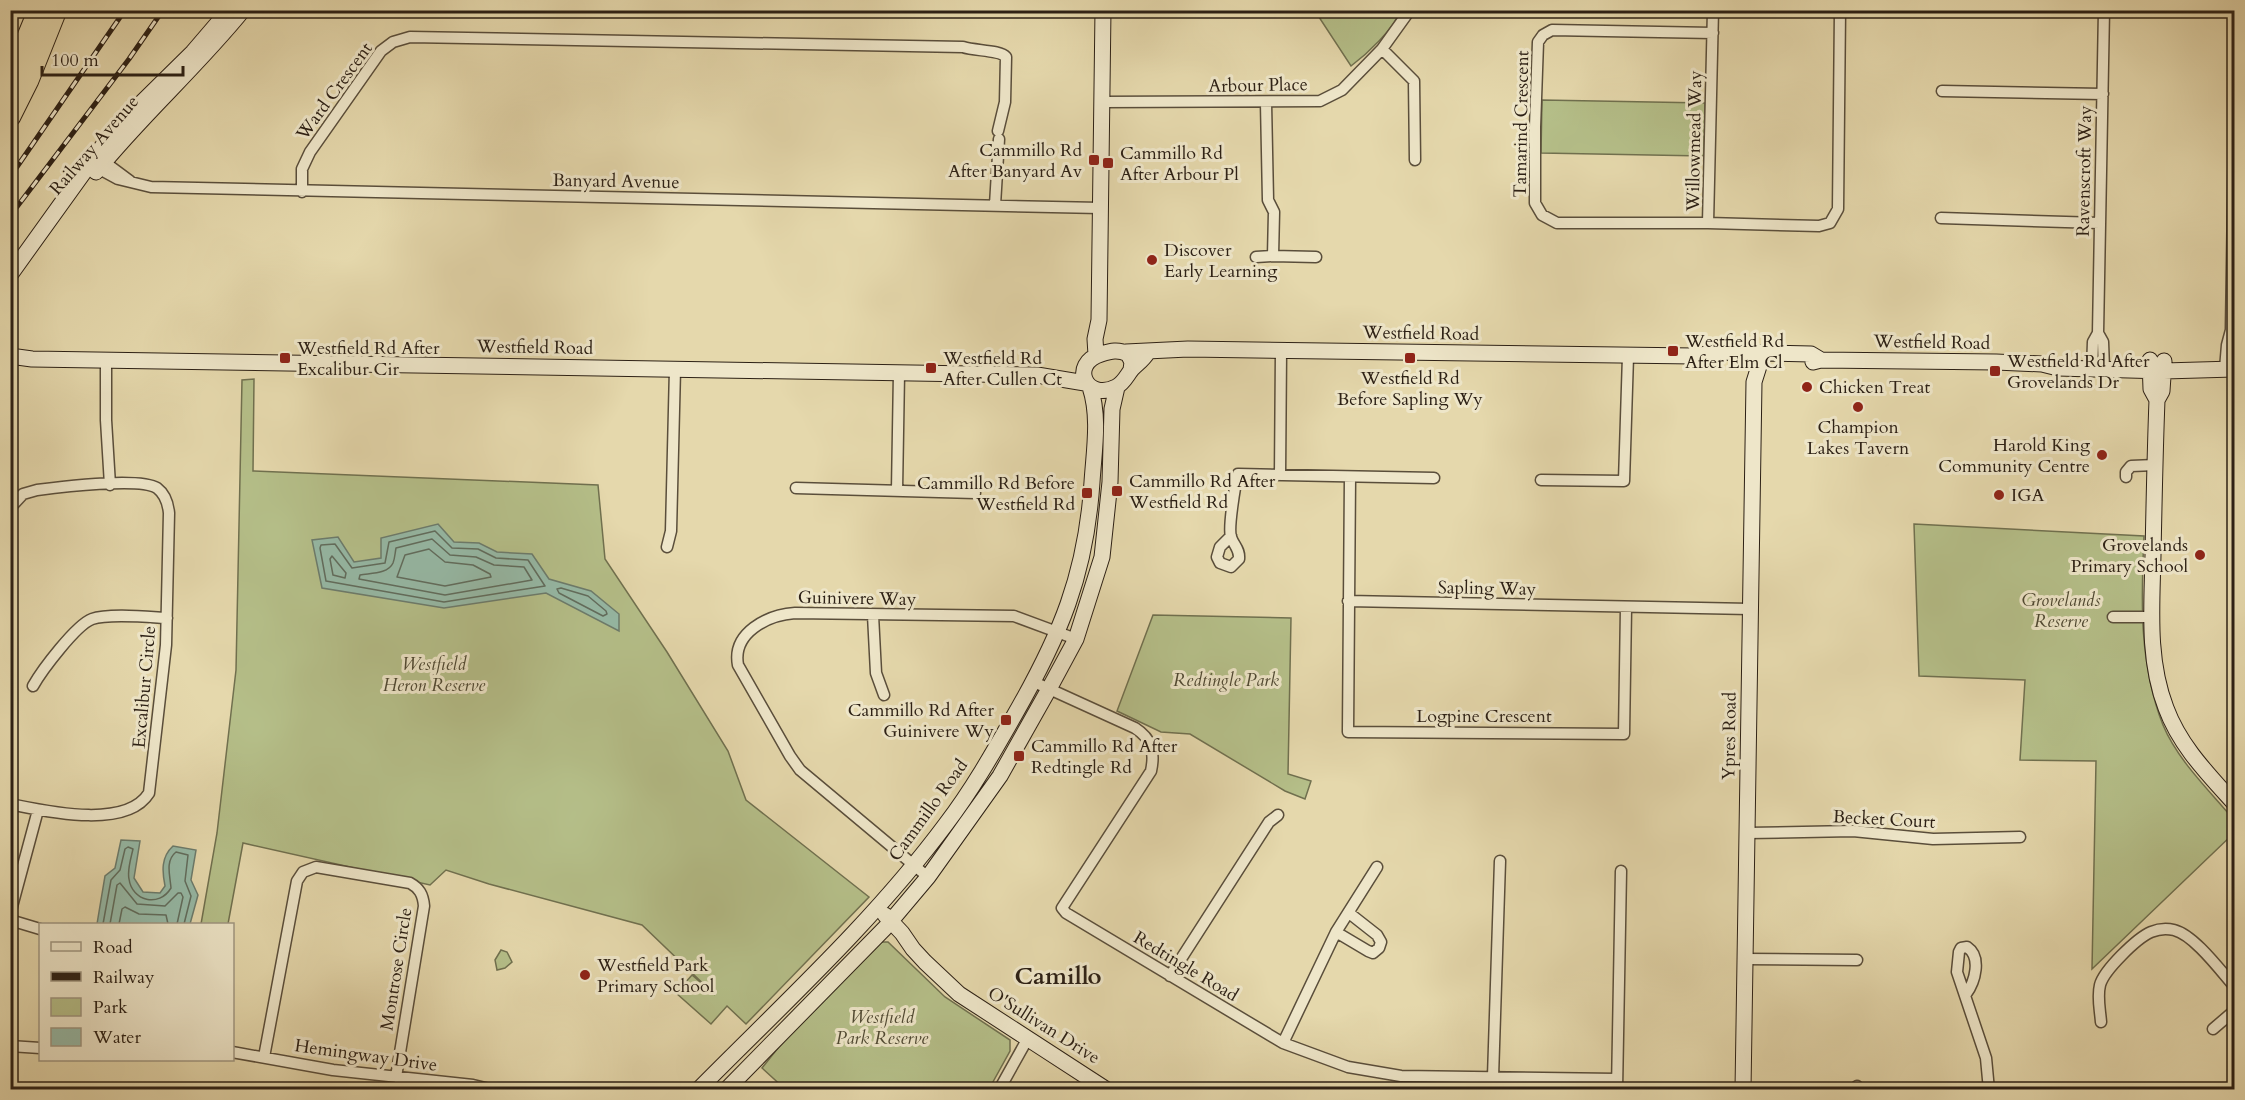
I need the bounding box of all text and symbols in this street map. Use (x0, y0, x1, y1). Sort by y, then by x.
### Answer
street label: Ward Crescent (290, 37, 379, 146)
scale bar (42, 39, 183, 77)
text: 100 m (51, 48, 99, 73)
street label: Tamarind Crescent (1508, 50, 1535, 198)
street label: Willowmead Way (1681, 70, 1708, 213)
street label: Arbour Place (1208, 72, 1308, 99)
street label: Railway Avenue (44, 90, 145, 201)
street label: Ravenscroft Way (2071, 105, 2098, 237)
place label: Cammillo Rd After Banyard Av (948, 138, 1083, 184)
place label: Cammillo Rd After Arbour Pl (1120, 141, 1239, 187)
marker: Cammillo Rd After Banyard Av (1087, 153, 1101, 167)
marker: Cammillo Rd After Arbour Pl (1101, 156, 1115, 170)
street label: Banyard Avenue (552, 168, 680, 195)
place label: Discover Early Learning (1164, 238, 1278, 284)
marker: Discover Early Learning (1145, 253, 1159, 267)
street label: Westfield Road (1361, 320, 1480, 347)
place label: Westfield Rd After Elm Cl (1684, 329, 1785, 375)
street label: Westfield Road (1872, 329, 1991, 356)
street label: Westfield Road (475, 334, 594, 361)
place label: Westfield Rd After Excalibur Cir (296, 336, 440, 382)
marker: Westfield Rd After Elm Cl (1666, 344, 1680, 358)
place label: Westfield Rd After Cullen Ct (942, 346, 1062, 392)
place label: Westfield Rd After Grovelands Dr (2006, 349, 2150, 395)
marker: Westfield Rd After Excalibur Cir (278, 351, 292, 365)
marker: Westfield Rd Before Sapling Wy (1403, 351, 1417, 365)
marker: Westfield Rd After Cullen Ct (924, 361, 938, 375)
marker: Westfield Rd After Grovelands Dr (1988, 364, 2002, 378)
place label: Westfield Rd Before Sapling Wy (1337, 366, 1483, 412)
place label: Chicken Treat (1819, 375, 1931, 400)
marker: Chicken Treat (1800, 380, 1814, 394)
marker: Champion Lakes Tavern (1851, 400, 1865, 414)
place label: Champion Lakes Tavern (1807, 415, 1910, 461)
place label: Harold King Community Centre (1938, 433, 2091, 479)
marker: Harold King Community Centre (2095, 448, 2109, 462)
place label: Cammillo Rd After Westfield Rd (1128, 469, 1276, 515)
place label: Cammillo Rd Before Westfield Rd (917, 471, 1075, 517)
place label: IGA (2011, 483, 2044, 508)
marker: Cammillo Rd After Westfield Rd (1110, 484, 1124, 498)
marker: Cammillo Rd Before Westfield Rd (1080, 486, 1094, 500)
marker: IGA (1992, 488, 2006, 502)
place label: Grovelands Primary School (2071, 533, 2188, 579)
marker: Grovelands Primary School (2193, 548, 2207, 562)
street label: Sapling Way (1438, 575, 1537, 602)
street label: Guinivere Way (798, 585, 917, 612)
park label: Grovelands Reserve (2021, 588, 2101, 634)
street label: Excalibur Circle (127, 625, 162, 749)
park label: Westfield Heron Reserve (383, 652, 486, 698)
park label: Redtingle Park (1173, 668, 1279, 693)
street label: Ypres Road (1716, 691, 1743, 780)
place label: Cammillo Rd After Guinivere Wy (848, 698, 994, 744)
street label: Logpine Crescent (1416, 704, 1552, 729)
marker: Cammillo Rd After Guinivere Wy (999, 713, 1013, 727)
place label: Cammillo Rd After Redtingle Rd (1031, 734, 1178, 780)
marker: Cammillo Rd After Redtingle Rd (1012, 749, 1026, 763)
street label: Cammillo Road (883, 754, 974, 866)
street label: Becket Court (1832, 804, 1936, 835)
street label: Montrose Circle (374, 906, 419, 1032)
legend (39, 923, 234, 1061)
street label: Redtingle Road (1129, 925, 1243, 1008)
text: Road (93, 935, 133, 960)
place label: Westfield Park Primary School (596, 953, 715, 999)
district label: Camillo (1014, 960, 1102, 993)
text: Railway (93, 965, 155, 990)
marker: Westfield Park Primary School (578, 968, 592, 982)
street label: O'Sullivan Drive (983, 981, 1105, 1070)
text: Park (93, 995, 128, 1020)
park label: Westfield Park Reserve (836, 1005, 929, 1051)
text: Water (92, 1025, 142, 1050)
street label: Hemingway Drive (293, 1033, 439, 1078)

